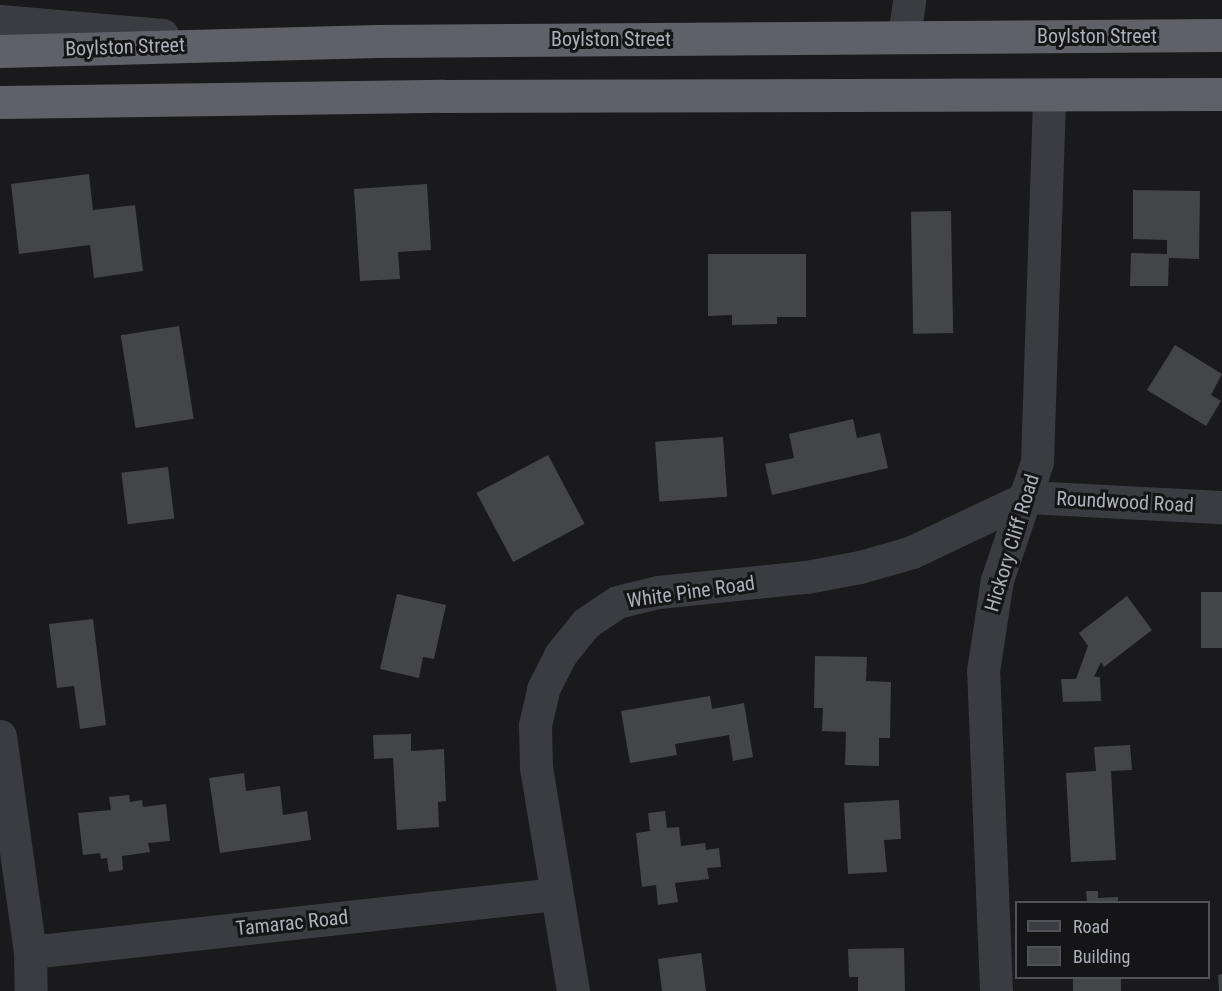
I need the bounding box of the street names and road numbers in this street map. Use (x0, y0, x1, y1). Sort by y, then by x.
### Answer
street label: Boylston Street (1037, 24, 1157, 48)
street label: Boylston Street (551, 27, 671, 51)
street label: Boylston Street (65, 33, 185, 61)
street label: Hickory Cliff Road (980, 471, 1044, 615)
street label: Roundwood Road (1056, 486, 1194, 518)
street label: White Pine Road (626, 571, 756, 613)
street label: Tamarac Road (235, 905, 349, 941)

